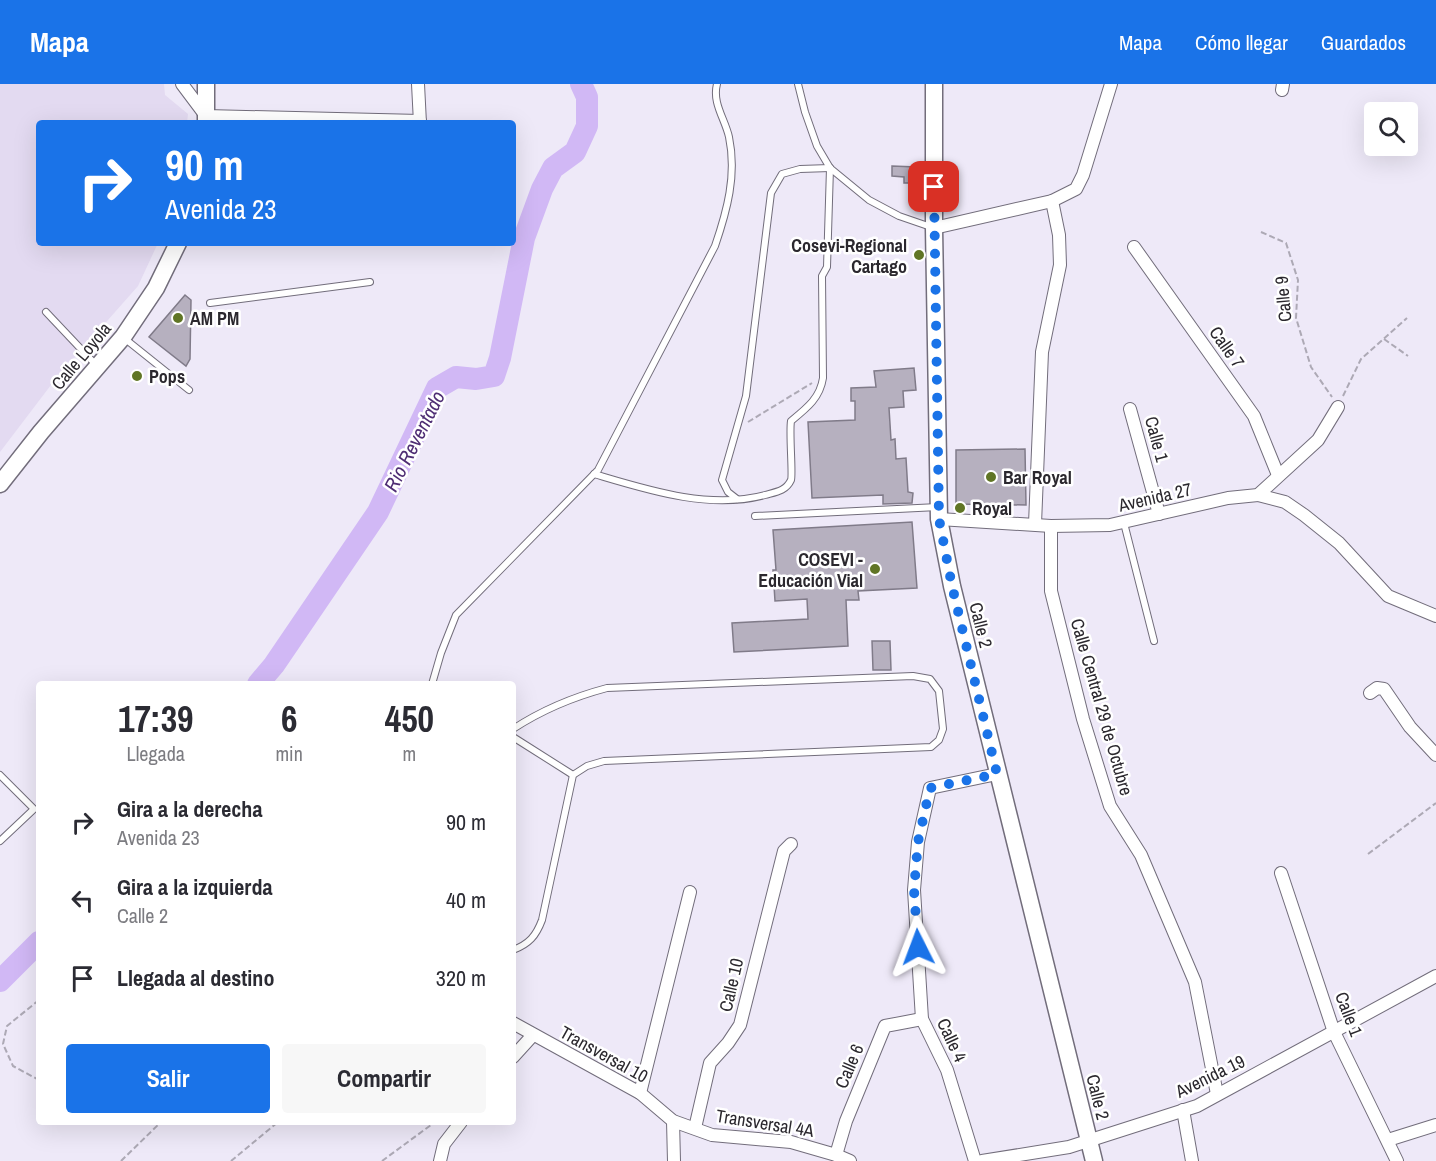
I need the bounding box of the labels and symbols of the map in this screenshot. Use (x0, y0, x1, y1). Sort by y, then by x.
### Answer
pin (908, 161, 959, 212)
place label: Cosevi-Regional Cartago (791, 233, 907, 279)
marker: Cosevi-Regional Cartago (912, 248, 926, 262)
street label: Calle 9 (1269, 275, 1297, 323)
place label: AM PM (190, 306, 239, 331)
marker: AM PM (171, 311, 185, 325)
street label: Calle Loyola (45, 317, 117, 395)
street label: Calle 7 (1204, 321, 1250, 373)
place label: Pops (149, 364, 185, 389)
marker: Pops (130, 369, 144, 383)
water label: Rio Reventado (377, 386, 451, 496)
street label: Calle 1 (1139, 414, 1175, 465)
place label: Bar Royal (1003, 465, 1072, 490)
marker: Bar Royal (984, 470, 998, 484)
street label: Avenida 27 (1115, 476, 1194, 518)
place label: Royal (972, 496, 1012, 521)
marker: Royal (953, 501, 967, 515)
place label: COSEVI - Educación Vial (758, 547, 863, 593)
marker: COSEVI - Educación Vial (868, 562, 882, 576)
street label: Calle 2 (963, 600, 999, 650)
street label: Calle Central 29 de Octubre (1065, 616, 1139, 798)
position arrow (886, 915, 950, 979)
street label: Calle 10 (713, 956, 749, 1014)
street label: Calle 1 (1329, 988, 1369, 1041)
street label: Calle 4 (931, 1014, 973, 1066)
street label: Transversal 10 (555, 1020, 653, 1088)
street label: Calle 6 (829, 1040, 869, 1092)
street label: Avenida 19 (1170, 1048, 1249, 1104)
street label: Calle 2 (1080, 1072, 1116, 1122)
street label: Transversal 4A (714, 1103, 816, 1143)

